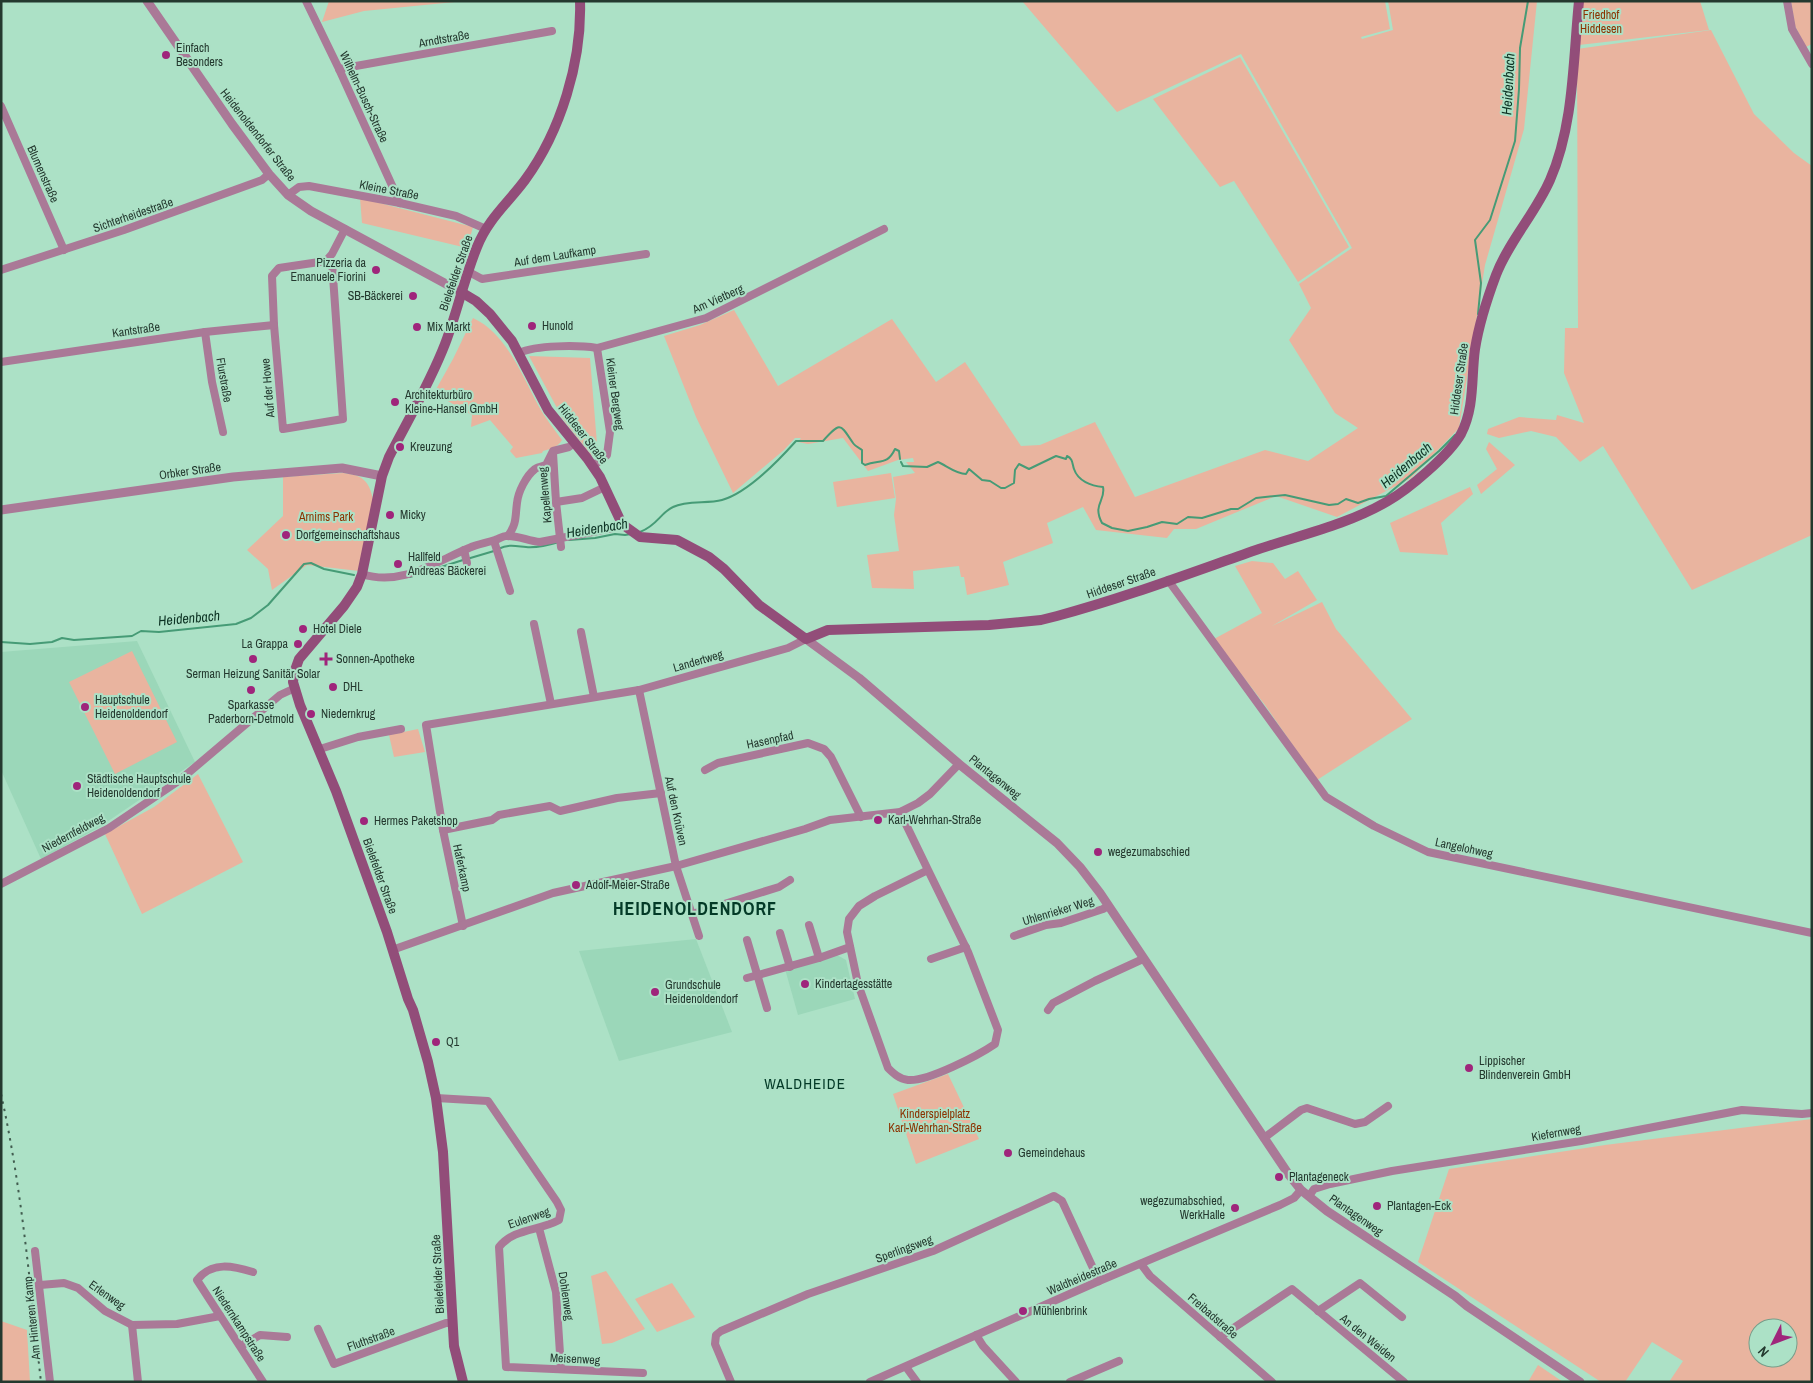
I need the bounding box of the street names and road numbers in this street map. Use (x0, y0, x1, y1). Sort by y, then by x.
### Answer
street label: Arndtstraße (416, 27, 471, 52)
street label: Wilhelm-Busch-Straße (336, 49, 392, 145)
street label: Heidenoldendorfer Straße (217, 85, 299, 185)
street label: Blumenstraße (23, 143, 63, 205)
street label: Kleine Straße (358, 176, 420, 204)
street label: Sichterheidestraße (91, 194, 175, 236)
street label: Bielefelder Straße (436, 233, 476, 313)
street label: Auf dem Laufkamp (512, 242, 597, 271)
street label: Am Vietberg (689, 280, 747, 318)
street label: Kantstraße (111, 319, 161, 341)
street label: Hiddeser Straße (1446, 342, 1472, 416)
street label: Flurstraße (212, 357, 236, 403)
street label: Kleiner Bergweg (602, 357, 628, 432)
street label: Auf der Howe (257, 358, 279, 419)
street label: Hiddeser Straße (554, 401, 612, 467)
street label: Orbker Straße (158, 459, 222, 483)
street label: Kapellenweg (535, 466, 555, 524)
street label: Hiddeser Straße (1084, 564, 1158, 602)
street label: Landertweg (671, 646, 725, 676)
street label: Hasenpfad (745, 727, 795, 753)
street label: Plantagenweg (966, 751, 1025, 803)
street label: Auf den Knüven (661, 774, 691, 847)
street label: Niedernfeldweg (39, 810, 108, 856)
street label: Langelohweg (1434, 834, 1495, 862)
street label: Bielefelder Straße (359, 836, 401, 916)
street label: Haferkamp (449, 843, 475, 893)
street label: Uhlenrieker Weg (1020, 892, 1096, 929)
street label: Kiefernweg (1530, 1121, 1582, 1145)
street label: Plantagenweg (1326, 1191, 1387, 1240)
street label: Eulenweg (506, 1203, 553, 1233)
street label: Sperlingsweg (873, 1231, 935, 1267)
street label: Bielefelder Straße (428, 1234, 448, 1314)
street label: Waldheidestraße (1045, 1255, 1119, 1299)
street label: Dohlenweg (555, 1271, 577, 1322)
street label: Am Hinteren Kamp (20, 1276, 44, 1361)
street label: Erlenweg (86, 1277, 129, 1314)
street label: Niedernkampstraße (209, 1283, 269, 1365)
street label: Freibadstraße (1184, 1290, 1242, 1342)
street label: An den Weiden (1336, 1310, 1399, 1366)
street label: Fluthstraße (345, 1323, 397, 1355)
street label: Meisenweg (549, 1350, 601, 1368)

